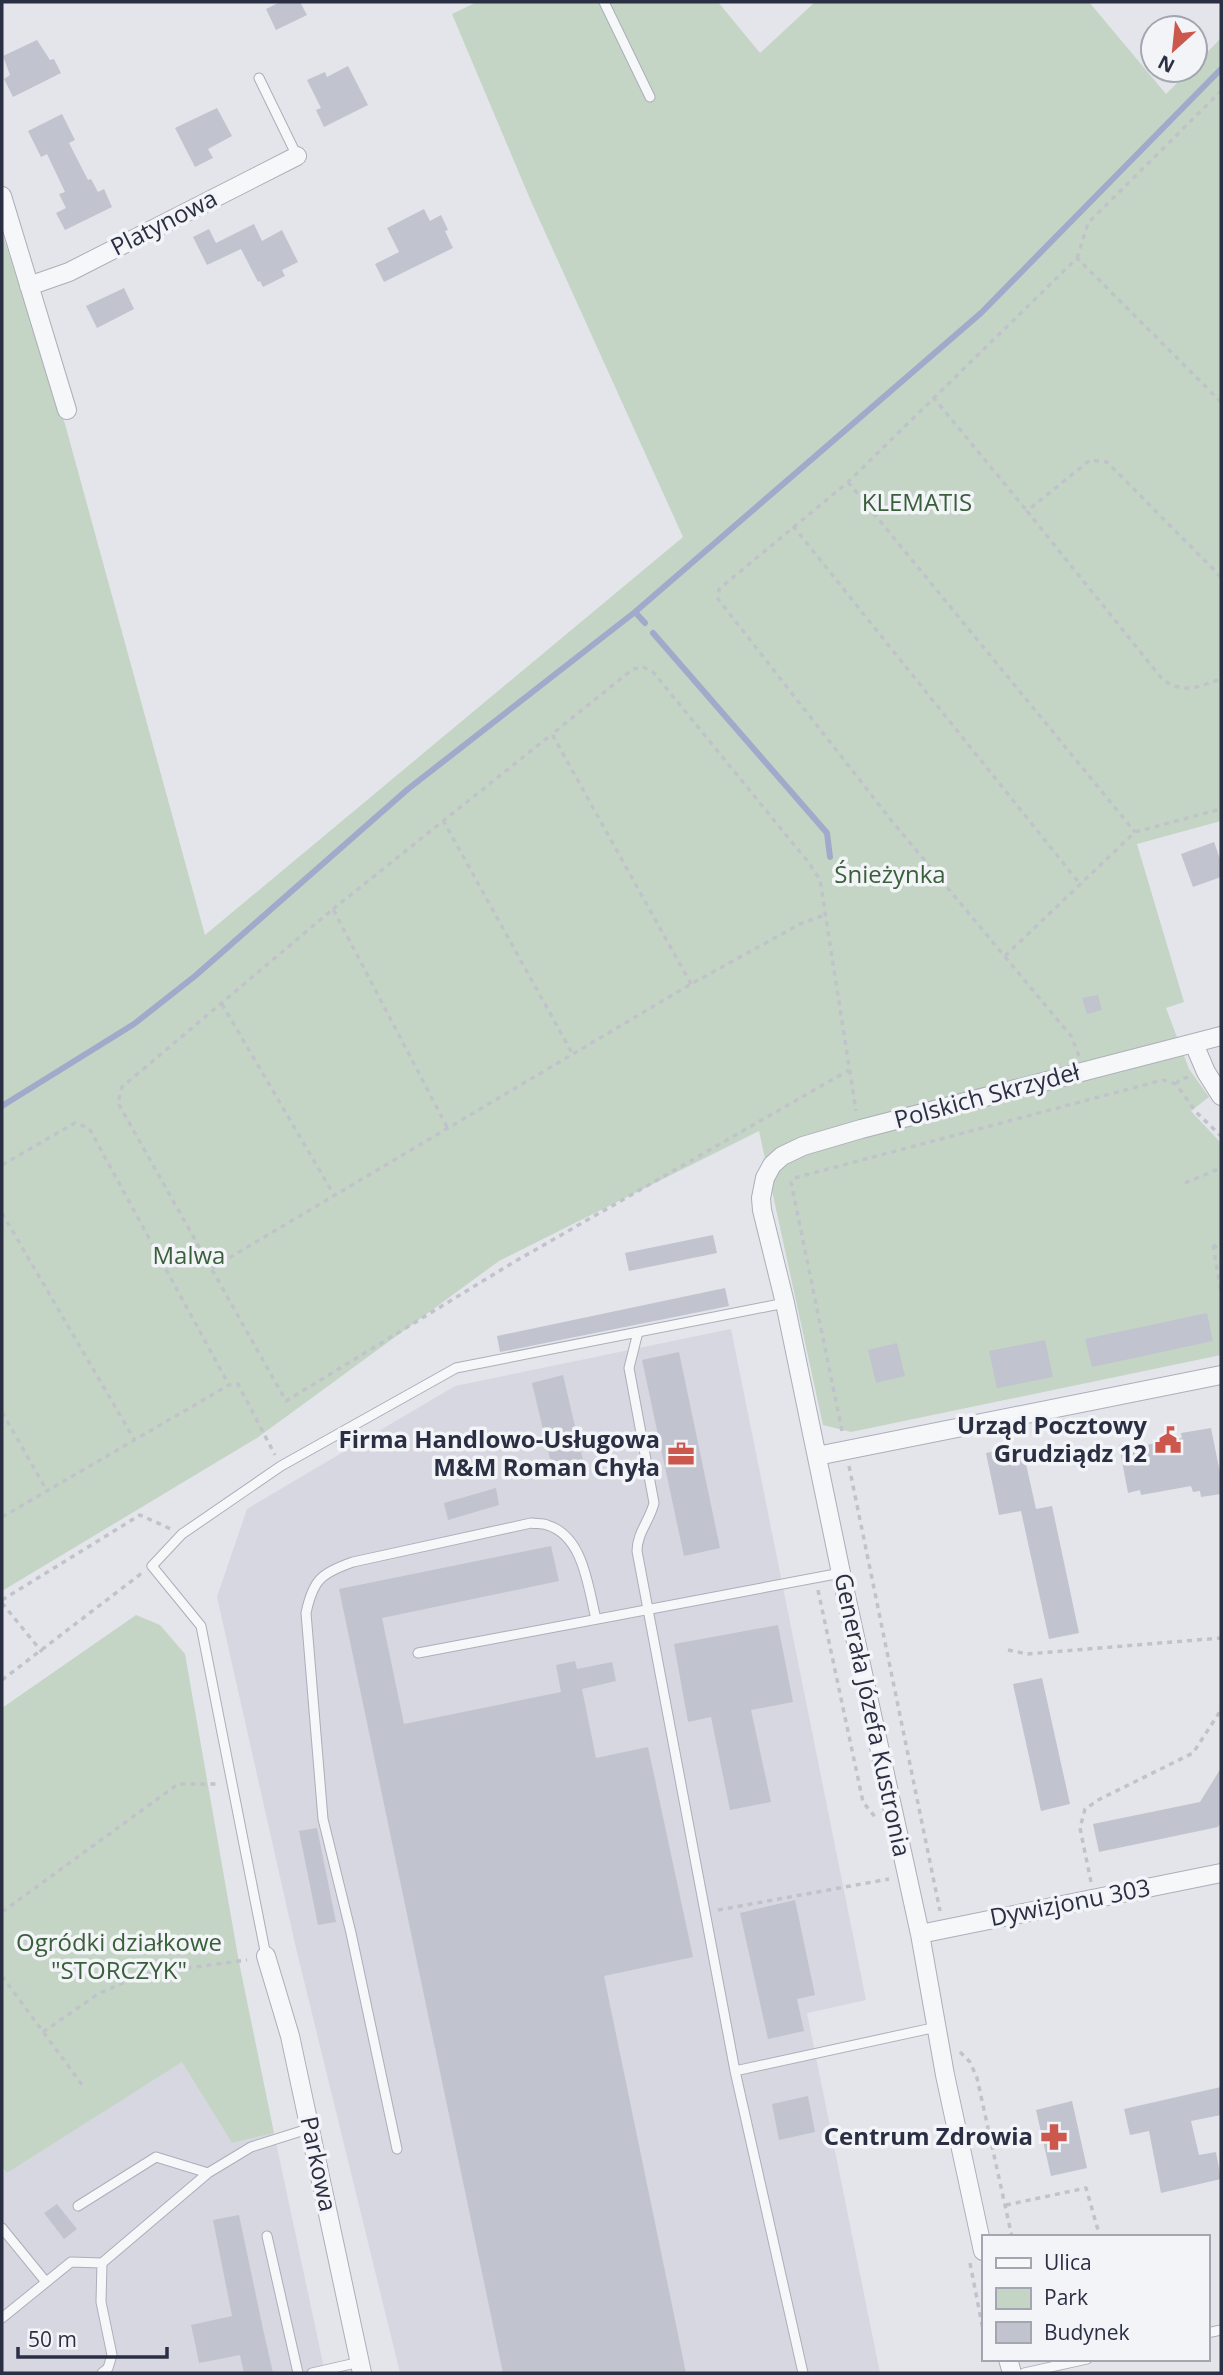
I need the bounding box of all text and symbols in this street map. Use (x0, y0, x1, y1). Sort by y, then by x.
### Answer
north arrow (1139, 14, 1209, 84)
text: N (1153, 49, 1179, 79)
street label: Platynowa (104, 181, 222, 263)
park label: KLEMATIS (862, 485, 972, 518)
park label: Śnieżynka (834, 857, 946, 890)
street label: Polskich Skrzydeł (890, 1054, 1084, 1135)
park label: Malwa (153, 1238, 225, 1271)
place label: Urząd Pocztowy Grudziądz 12 (957, 1408, 1147, 1469)
place label: Firma Handlowo-Usługowa M&M Roman Chyła (339, 1422, 660, 1483)
public building icon: Urząd Pocztowy Grudziądz 12 (1153, 1425, 1183, 1455)
office icon: Firma Handlowo-Usługowa M&M Roman Chyła (666, 1439, 696, 1469)
street label: Generała Józefa Kustronia (827, 1570, 920, 1859)
street label: Dywizjonu 303 (987, 1870, 1153, 1933)
park label: Ogródki działkowe "STORCZYK" (16, 1925, 222, 1986)
street label: Parkowa (293, 2113, 346, 2214)
place label: Centrum Zdrowia (824, 2119, 1033, 2152)
pharmacy icon: Centrum Zdrowia (1039, 2122, 1069, 2152)
legend (982, 2235, 1209, 2361)
text: Ulica (1044, 2248, 1092, 2276)
text: Park (1044, 2283, 1088, 2311)
scale bar (18, 2316, 166, 2360)
text: Budynek (1044, 2318, 1130, 2346)
text: 50 m (28, 2325, 77, 2353)

